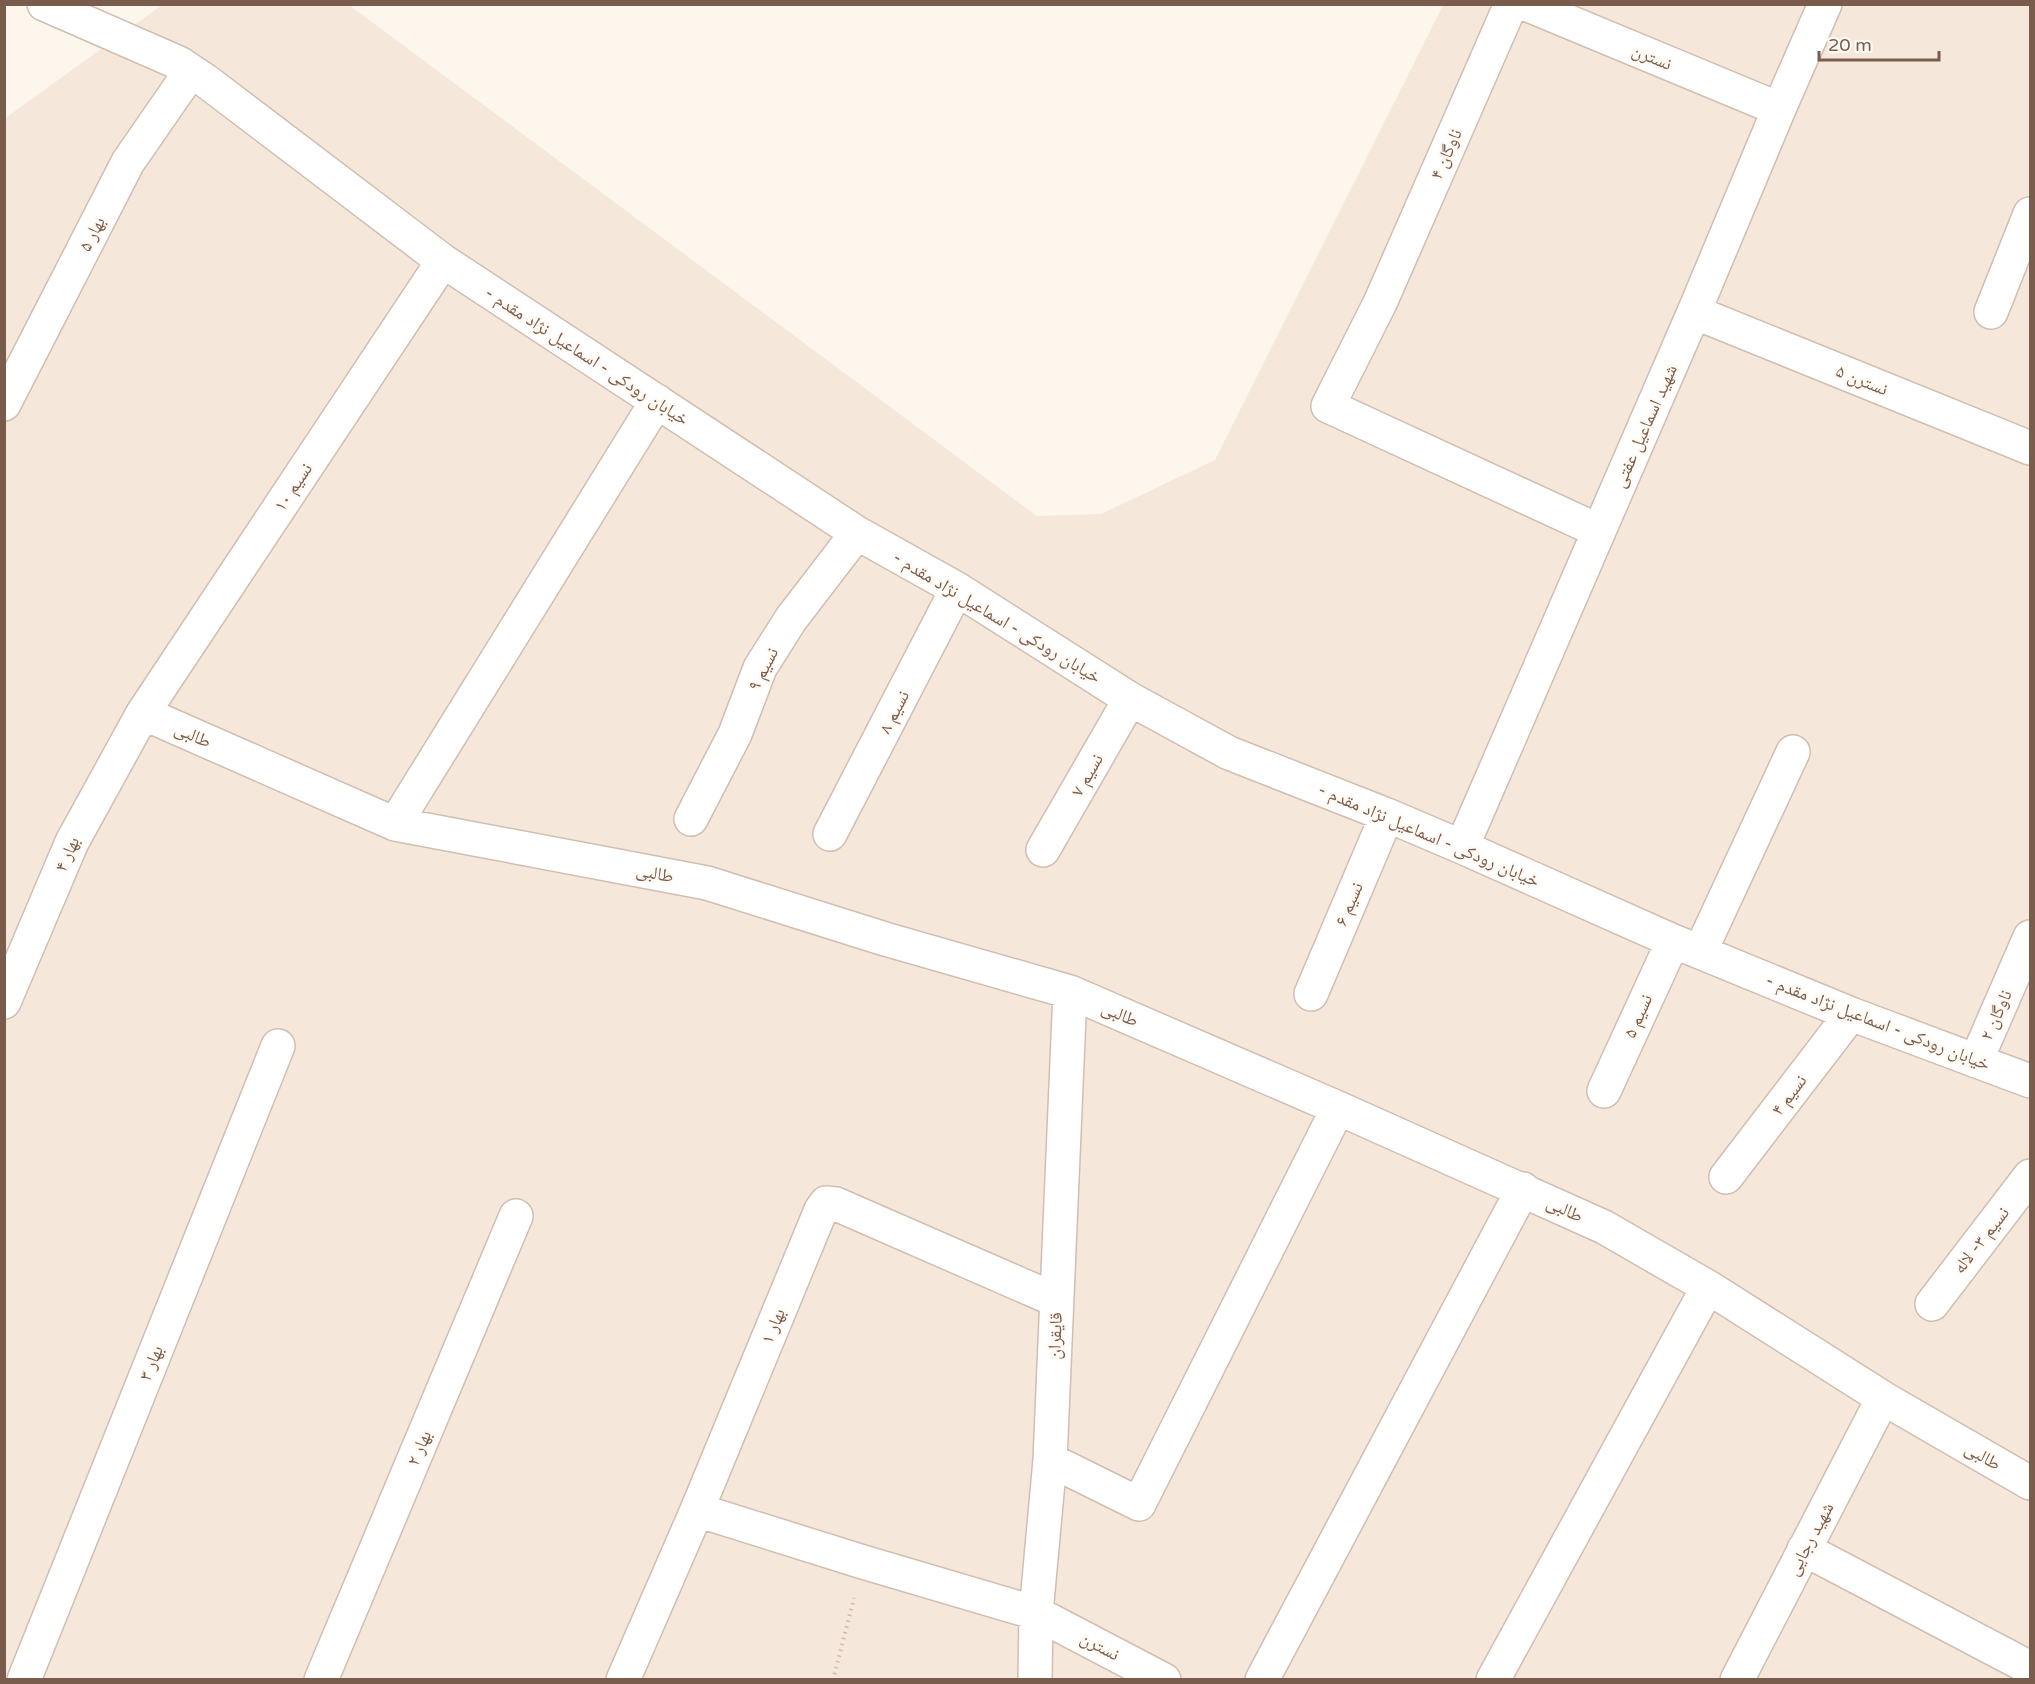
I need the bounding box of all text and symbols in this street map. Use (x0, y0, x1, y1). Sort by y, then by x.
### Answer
scale bar (1819, 24, 1939, 62)
text: 20 m (1828, 34, 1872, 56)
street label: نسترن (1629, 39, 1675, 75)
street label: ناوگان ۴ (1425, 125, 1467, 183)
street label: بهار ۵ (74, 213, 110, 255)
street label: - خیابان رودکی - اسماعیل نژاد مقدم (480, 282, 693, 431)
street label: نسترن ۵ (1833, 360, 1891, 400)
street label: شهید اسماعیل عفتی (1608, 361, 1682, 491)
street label: نسیم ۱۰ (269, 459, 318, 516)
street label: - خیابان رودکی - اسماعیل نژاد مقدم (888, 546, 1105, 689)
street label: نسیم ۹ (743, 644, 784, 695)
street label: نسیم ۸ (874, 687, 915, 738)
street label: طالبی (171, 717, 215, 753)
street label: نسیم ۷ (1066, 750, 1109, 801)
street label: - خیابان رودکی - اسماعیل نژاد مقدم (1314, 778, 1543, 893)
street label: بهار ۴ (50, 833, 84, 875)
street label: طالبی (634, 859, 676, 887)
street label: نسیم ۶ (1330, 879, 1369, 930)
street label: - خیابان رودکی - اسماعیل نژاد مقدم (1762, 969, 1993, 1076)
street label: ناوگان ۲ (1975, 986, 2017, 1044)
street label: نسیم ۵ (1619, 991, 1658, 1042)
street label: طالبی (1098, 996, 1142, 1032)
street label: نسیم ۴ (1766, 1070, 1812, 1120)
street label: طالبی (1543, 1191, 1587, 1227)
street label: نسیم ۳- لاله (1948, 1202, 2015, 1279)
street label: بهار ۱ (756, 1305, 790, 1347)
street label: قایقران (1043, 1312, 1067, 1360)
street label: بهار ۳ (134, 1342, 168, 1384)
street label: بهار ۲ (402, 1427, 436, 1469)
street label: طالبی (1961, 1437, 2005, 1475)
street label: شهید رجایی (1782, 1499, 1838, 1579)
street label: نسترن (1077, 1627, 1123, 1665)

